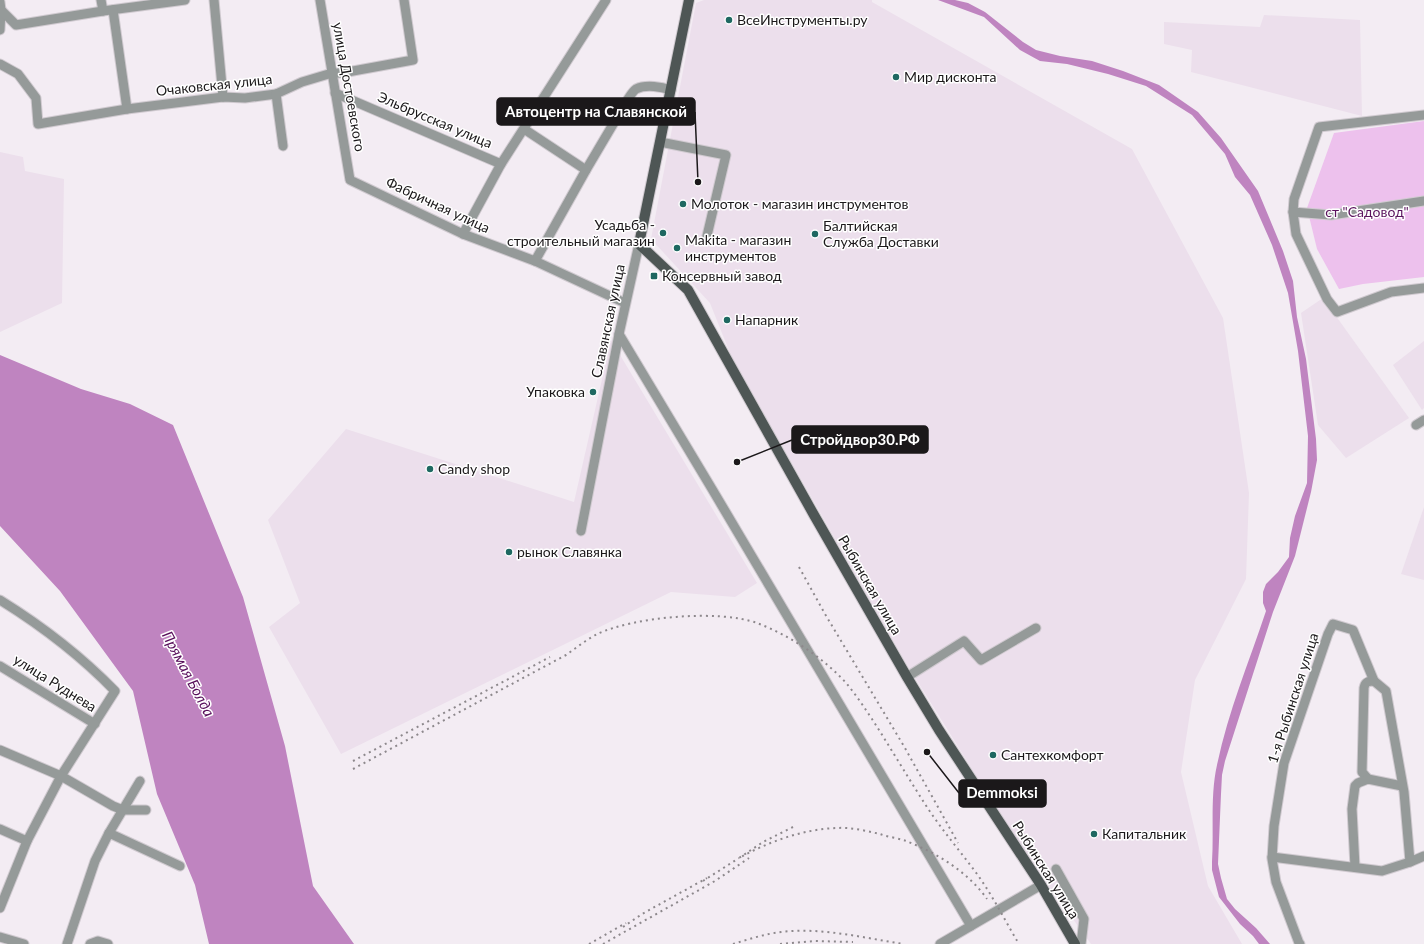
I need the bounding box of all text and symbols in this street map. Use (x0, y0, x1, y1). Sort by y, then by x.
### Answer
place label: ВсеИнструменты.ру (737, 11, 868, 28)
marker: ВсеИнструменты.ру (724, 15, 734, 25)
street label: улица Достоевского (330, 21, 369, 153)
place label: Мир дисконта (904, 68, 997, 85)
street label: Очаковская улица (155, 70, 273, 99)
marker: Мир дисконта (891, 72, 901, 82)
street label: Эльбрусская улица (375, 88, 495, 151)
callout: Автоцентр на Славянской (497, 98, 695, 125)
text: Автоцентр на Славянской (504, 102, 687, 120)
street label: Фабричная улица (384, 173, 493, 236)
place label: Молоток - магазин инструментов (691, 195, 908, 212)
marker: Молоток - магазин инструментов (678, 199, 688, 209)
park label: ст "Садовод" (1325, 203, 1409, 220)
place label: Усадьба - строительный магазин (507, 216, 655, 249)
place label: Балтийская Служба Доставки (823, 217, 939, 250)
marker: Усадьба - строительный магазин (658, 228, 668, 238)
marker: Балтийская Служба Доставки (810, 229, 820, 239)
place label: Makita - магазин инструментов (685, 231, 791, 264)
marker: Makita - магазин инструментов (672, 243, 682, 253)
street label: Славянская улица (587, 262, 628, 379)
place label: Консервный завод (662, 267, 782, 284)
marker: Консервный завод (649, 271, 659, 281)
place label: Напарник (735, 311, 799, 328)
marker: Напарник (722, 315, 732, 325)
place label: Упаковка (526, 383, 585, 400)
marker: Упаковка (588, 387, 598, 397)
callout: Стройдвор30.РФ (792, 426, 928, 453)
text: Стройдвор30.РФ (800, 430, 920, 448)
place label: Candy shop (438, 460, 510, 477)
marker: Candy shop (425, 464, 435, 474)
street label: Рыбинская улица (835, 532, 906, 638)
place label: рынок Славянка (517, 543, 622, 560)
marker: рынок Славянка (504, 547, 514, 557)
water label: Прямая Болда (159, 628, 219, 720)
street label: 1-я Рыбинская улица (1263, 631, 1322, 765)
street label: улица Руднева (11, 650, 100, 715)
place label: Сантехкомфорт (1001, 746, 1104, 763)
marker: Сантехкомфорт (988, 750, 998, 760)
callout: Demmoksi (959, 780, 1046, 807)
text: Demmoksi (966, 783, 1038, 801)
street label: Рыбинская улица (1010, 818, 1083, 922)
place label: Капитальник (1102, 825, 1187, 842)
marker: Капитальник (1089, 829, 1099, 839)

